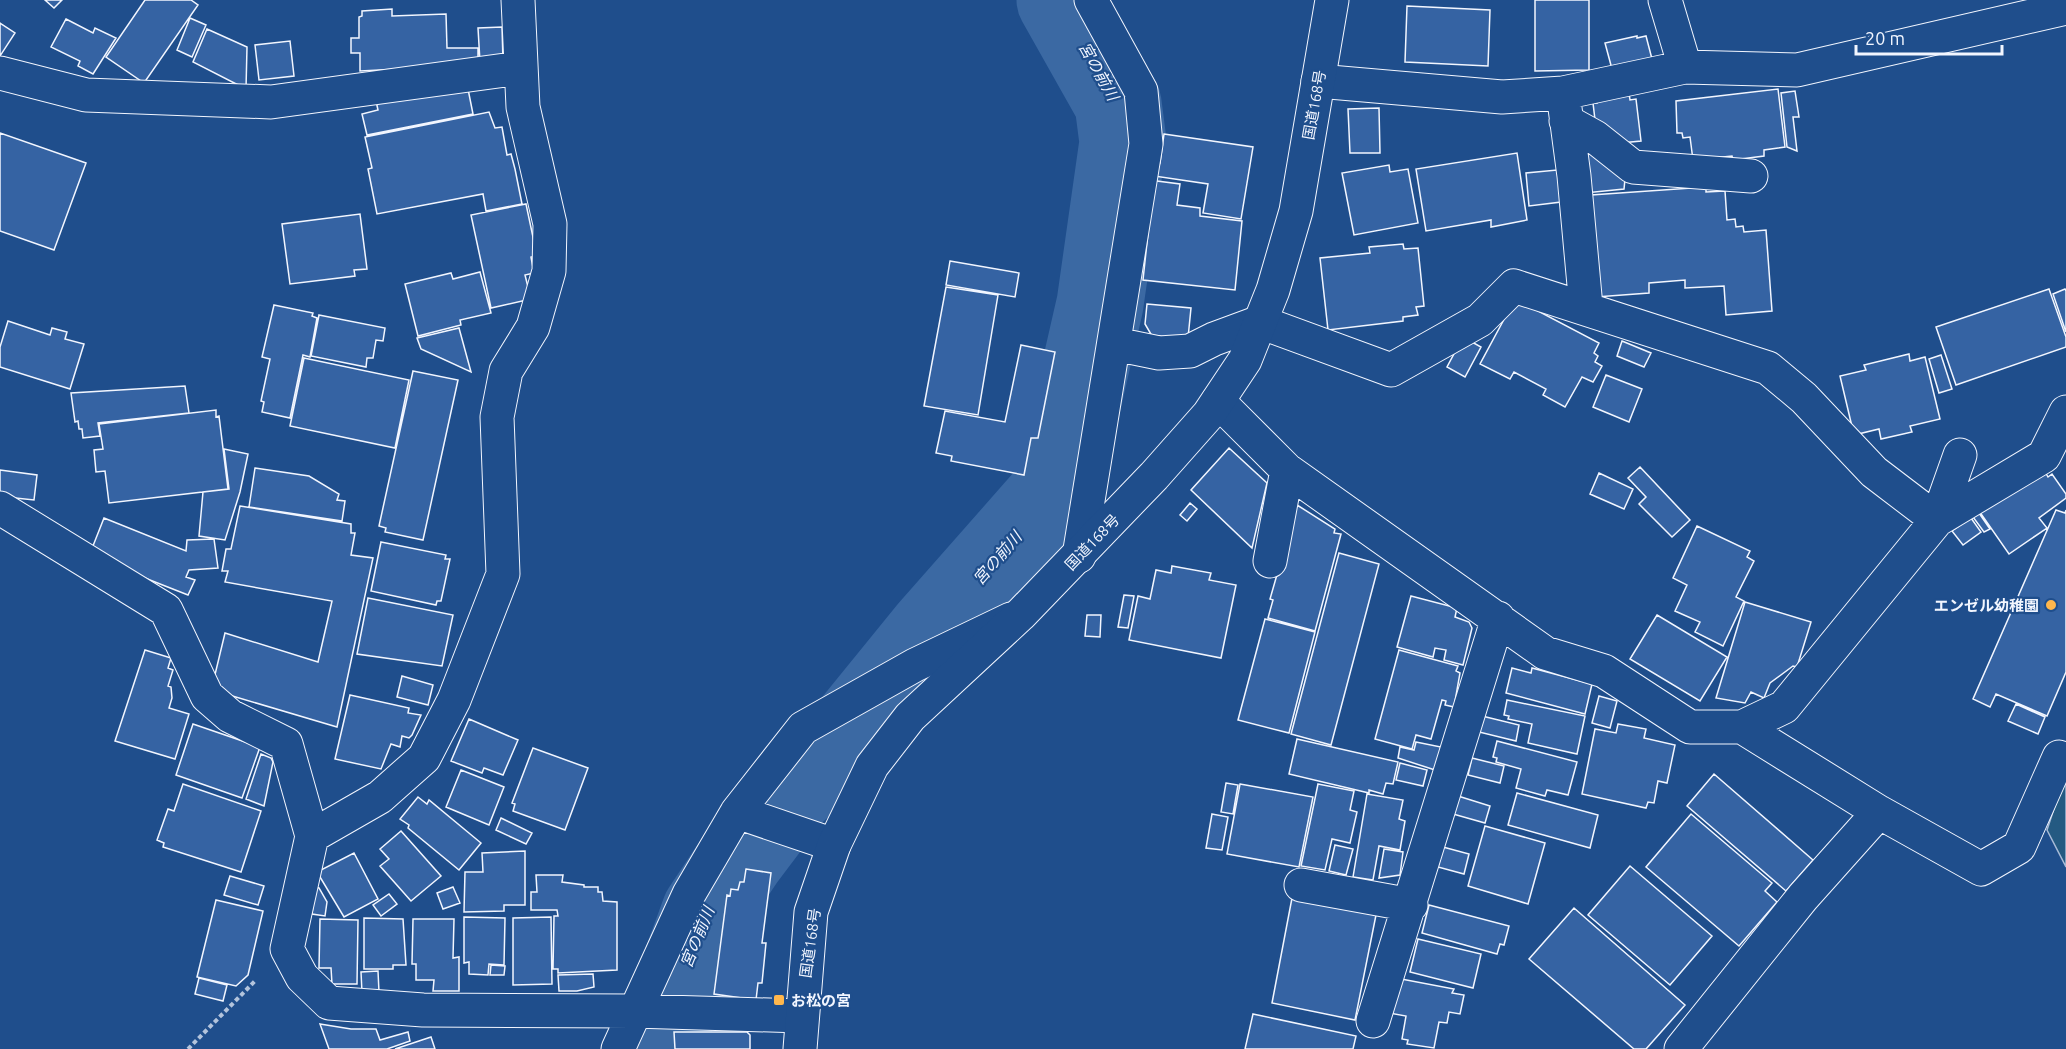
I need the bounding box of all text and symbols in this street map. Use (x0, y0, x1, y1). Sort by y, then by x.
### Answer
scale bar (1856, 18, 2002, 56)
text: 20 m (1865, 28, 1905, 48)
water label: 宮の前川 (1076, 39, 1123, 105)
street label: 国道168号 (1300, 69, 1328, 141)
street label: 国道168号 (1061, 511, 1123, 573)
water label: 宮の前川 (969, 526, 1026, 588)
place label: エンゼル幼稚園 (1934, 597, 2039, 614)
marker: エンゼル幼稚園 (2044, 598, 2058, 612)
water label: 宮の前川 (677, 902, 718, 970)
street label: 国道168号 (797, 907, 823, 979)
place label: お松の宮 (791, 992, 851, 1009)
marker: お松の宮 (772, 993, 786, 1007)

